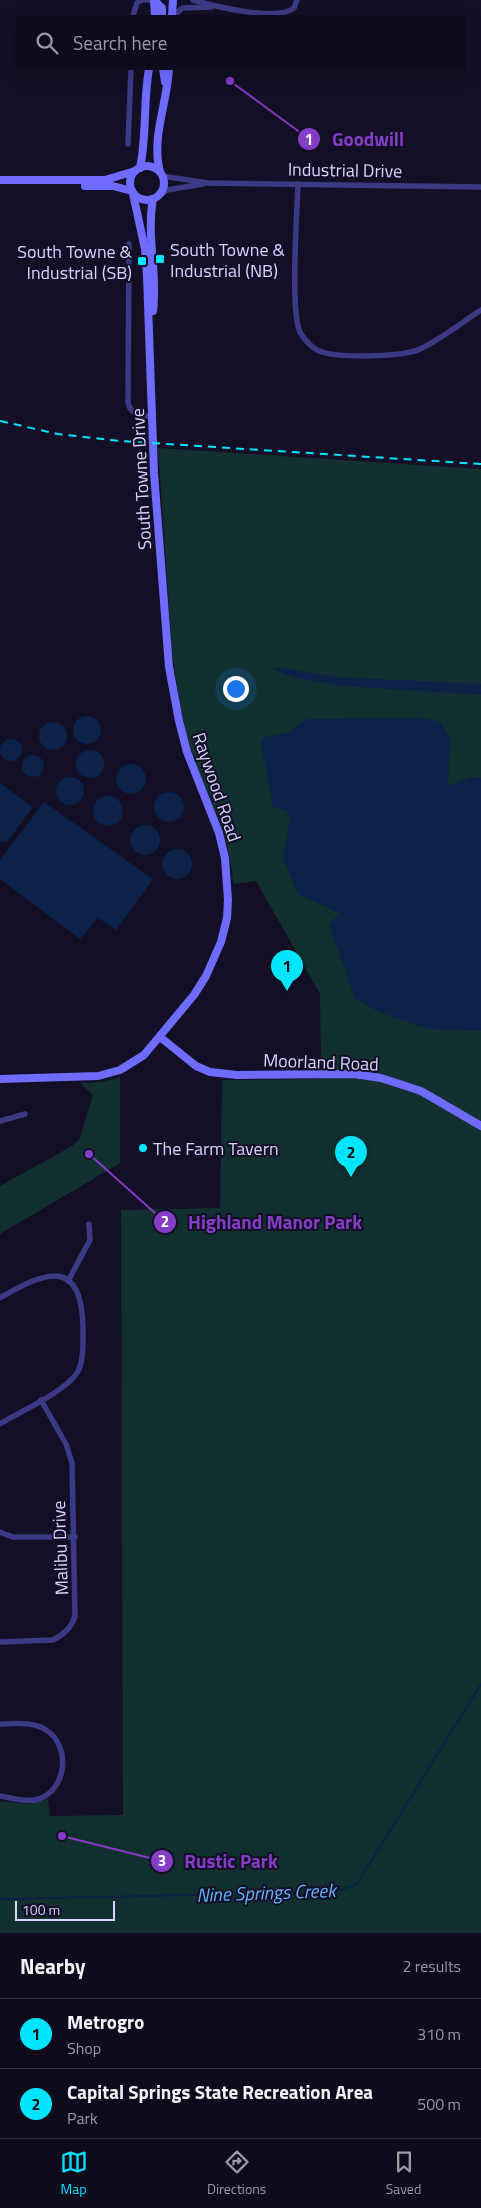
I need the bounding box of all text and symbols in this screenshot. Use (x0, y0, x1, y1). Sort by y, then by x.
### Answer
search box (15, 15, 466, 70)
text: Search here (73, 28, 167, 57)
icon: search (33, 29, 61, 57)
callout: Goodwill (297, 122, 414, 156)
text: Goodwill (332, 124, 404, 153)
text: 1 (305, 128, 313, 151)
street label: Industrial Drive (287, 156, 403, 184)
place label: South Towne & Industrial (NB) (170, 236, 285, 284)
place label: South Towne & Industrial (SB) (17, 238, 133, 286)
marker: South Towne & Industrial (NB) (154, 253, 166, 265)
marker: South Towne & Industrial (SB) (136, 255, 148, 267)
street label: South Towne Drive (124, 407, 158, 551)
your location (223, 676, 249, 702)
street label: Raywood Road (186, 729, 248, 845)
pin: 1 (271, 950, 303, 991)
street label: Moorland Road (263, 1046, 379, 1078)
place label: The Farm Tavern (153, 1135, 279, 1162)
pin: 2 (335, 1136, 367, 1177)
marker: The Farm Tavern (137, 1142, 149, 1154)
callout: Highland Manor Park (153, 1205, 372, 1239)
text: Highland Manor Park (188, 1207, 362, 1236)
text: 2 (161, 1210, 169, 1233)
street label: Malibu Drive (45, 1500, 75, 1596)
callout: Rustic Park (150, 1844, 288, 1878)
text: Rustic Park (184, 1846, 278, 1875)
text: 3 (158, 1849, 166, 1872)
water label: Nine Springs Creek (196, 1875, 339, 1909)
scale bar (15, 1898, 115, 1921)
text: 100 m (22, 1899, 60, 1920)
text: Nearby (20, 1950, 85, 1982)
text: 2 results (402, 1954, 461, 1978)
text: Metrogro (67, 2007, 144, 2036)
text: 1 (32, 2022, 40, 2046)
text: 310 m (417, 2022, 461, 2046)
text: Shop (67, 2036, 101, 2060)
text: Capital Springs State Recreation Area (67, 2077, 373, 2106)
text: 2 (32, 2092, 40, 2116)
text: 500 m (417, 2092, 461, 2116)
text: Park (67, 2106, 98, 2130)
tab: Map (60, 2148, 88, 2199)
tab: Directions (207, 2148, 266, 2199)
tab: Saved (386, 2148, 421, 2199)

